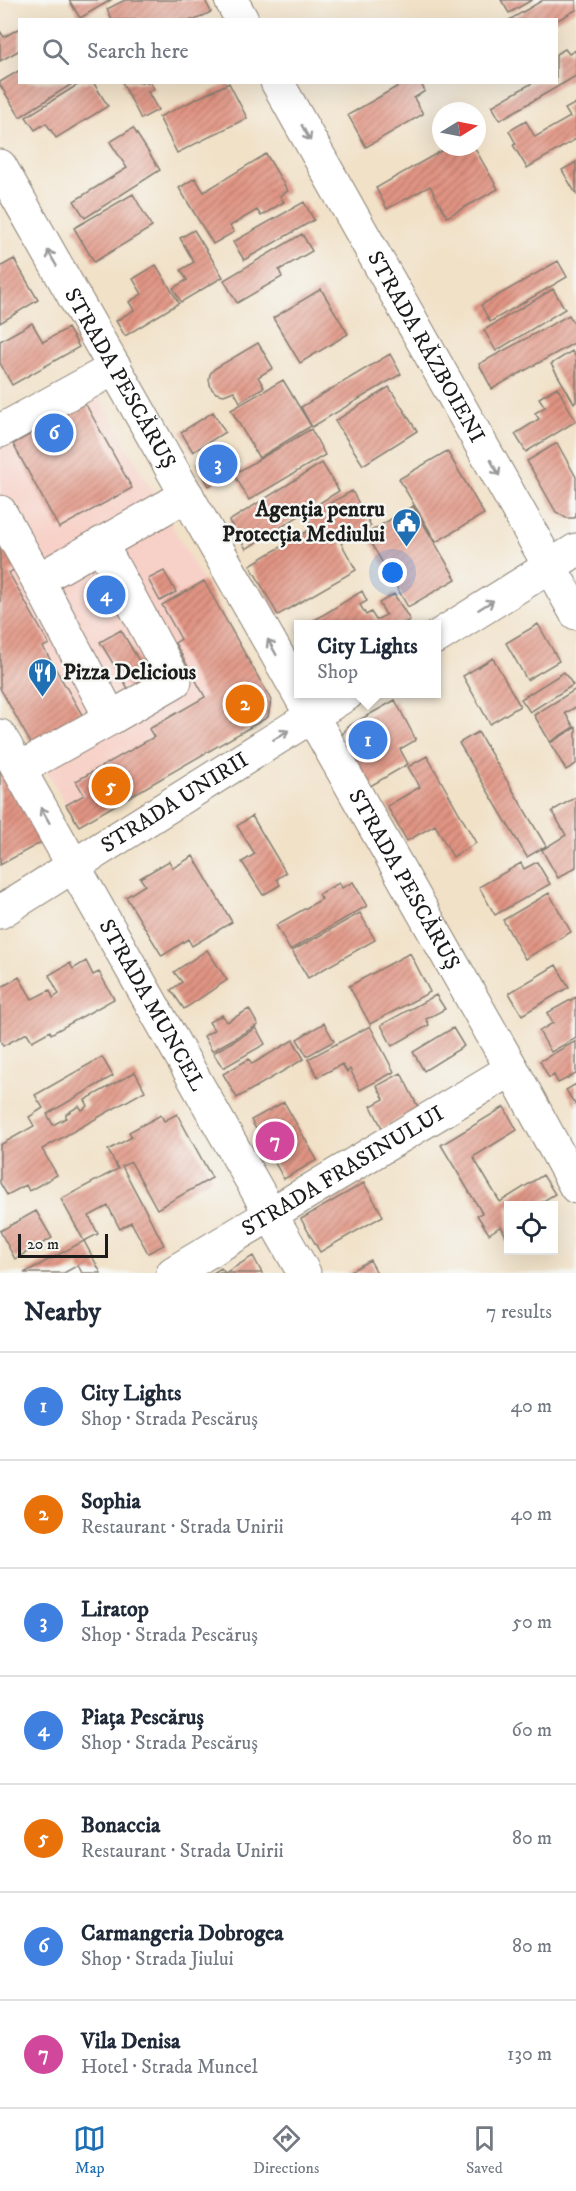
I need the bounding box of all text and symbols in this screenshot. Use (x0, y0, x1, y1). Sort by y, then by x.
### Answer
search box (18, 18, 558, 84)
icon: search (39, 35, 72, 68)
text: Search here (87, 38, 189, 65)
north arrow (432, 102, 486, 156)
one-way arrow (301, 124, 312, 142)
street label: STRADA RĂZBOIENI (361, 246, 491, 447)
one-way arrow (46, 250, 58, 267)
street label: STRADA PESCĂRUȘ (58, 283, 182, 473)
pin: 6 (34, 410, 74, 456)
pin: 3 (198, 442, 238, 486)
one-way arrow (489, 459, 501, 476)
place label: Agenția pentru Protecția Mediului (222, 496, 385, 548)
public building icon: Agenția pentru Protecția Mediului (390, 506, 422, 548)
your location (378, 558, 407, 587)
pin: 4 (86, 572, 126, 618)
one-way arrow (478, 599, 495, 612)
popup (294, 620, 441, 698)
text: City Lights (317, 633, 418, 660)
one-way arrow (266, 639, 278, 656)
restaurant icon: Pizza Delicious (26, 656, 58, 698)
place label: Pizza Delicious (63, 659, 197, 686)
text: Shop (317, 660, 358, 685)
pin: 2 (226, 682, 264, 726)
pin: 1 (348, 718, 388, 762)
one-way arrow (272, 729, 289, 741)
street label: STRADA UNIRII (96, 746, 253, 859)
pin: 5 (92, 764, 130, 808)
street label: STRADA PESCĂRUȘ (343, 784, 466, 974)
one-way arrow (39, 807, 51, 824)
street label: STRADA MUNCEL (93, 914, 212, 1096)
street label: STRADA FRASINULUI (237, 1100, 449, 1242)
pin: 7 (256, 1118, 294, 1164)
map controls (504, 1201, 558, 1255)
button: locate (504, 1201, 558, 1255)
scale bar (18, 1231, 108, 1258)
text: 20 m (27, 1234, 59, 1254)
text: Nearby (24, 1296, 101, 1329)
text: 7 results (486, 1300, 552, 1325)
text: City Lights (81, 1380, 181, 1407)
text: 1 (40, 1394, 47, 1419)
text: 40 m (510, 1394, 552, 1419)
text: Shop · Strada Pescăruș (81, 1407, 258, 1432)
text: Sophia (81, 1488, 141, 1515)
text: 2 (39, 1502, 48, 1527)
text: 40 m (510, 1502, 552, 1527)
text: Restaurant · Strada Unirii (81, 1515, 284, 1540)
text: Liratop (81, 1596, 149, 1623)
text: 3 (40, 1610, 47, 1635)
text: 50 m (512, 1610, 552, 1635)
text: Shop · Strada Pescăruș (81, 1623, 258, 1648)
text: Piața Pescăruș (81, 1704, 204, 1731)
text: 4 (38, 1718, 49, 1743)
text: 60 m (512, 1718, 552, 1743)
text: Shop · Strada Pescăruș (81, 1731, 258, 1756)
text: Bonaccia (81, 1812, 160, 1839)
text: 5 (39, 1826, 48, 1851)
text: 80 m (512, 1826, 552, 1851)
text: Restaurant · Strada Unirii (81, 1839, 284, 1864)
text: Carmangeria Dobrogea (81, 1920, 284, 1947)
text: 6 (38, 1934, 49, 1959)
text: 80 m (512, 1934, 552, 1959)
text: Shop · Strada Jiului (81, 1947, 234, 1972)
text: Vila Denisa (81, 2028, 180, 2055)
text: 7 (38, 2042, 49, 2067)
text: 130 m (507, 2042, 552, 2067)
text: Hotel · Strada Muncel (81, 2055, 258, 2080)
tab: Map (73, 2122, 106, 2178)
tab: Directions (253, 2122, 319, 2178)
tab: Saved (466, 2122, 503, 2178)

